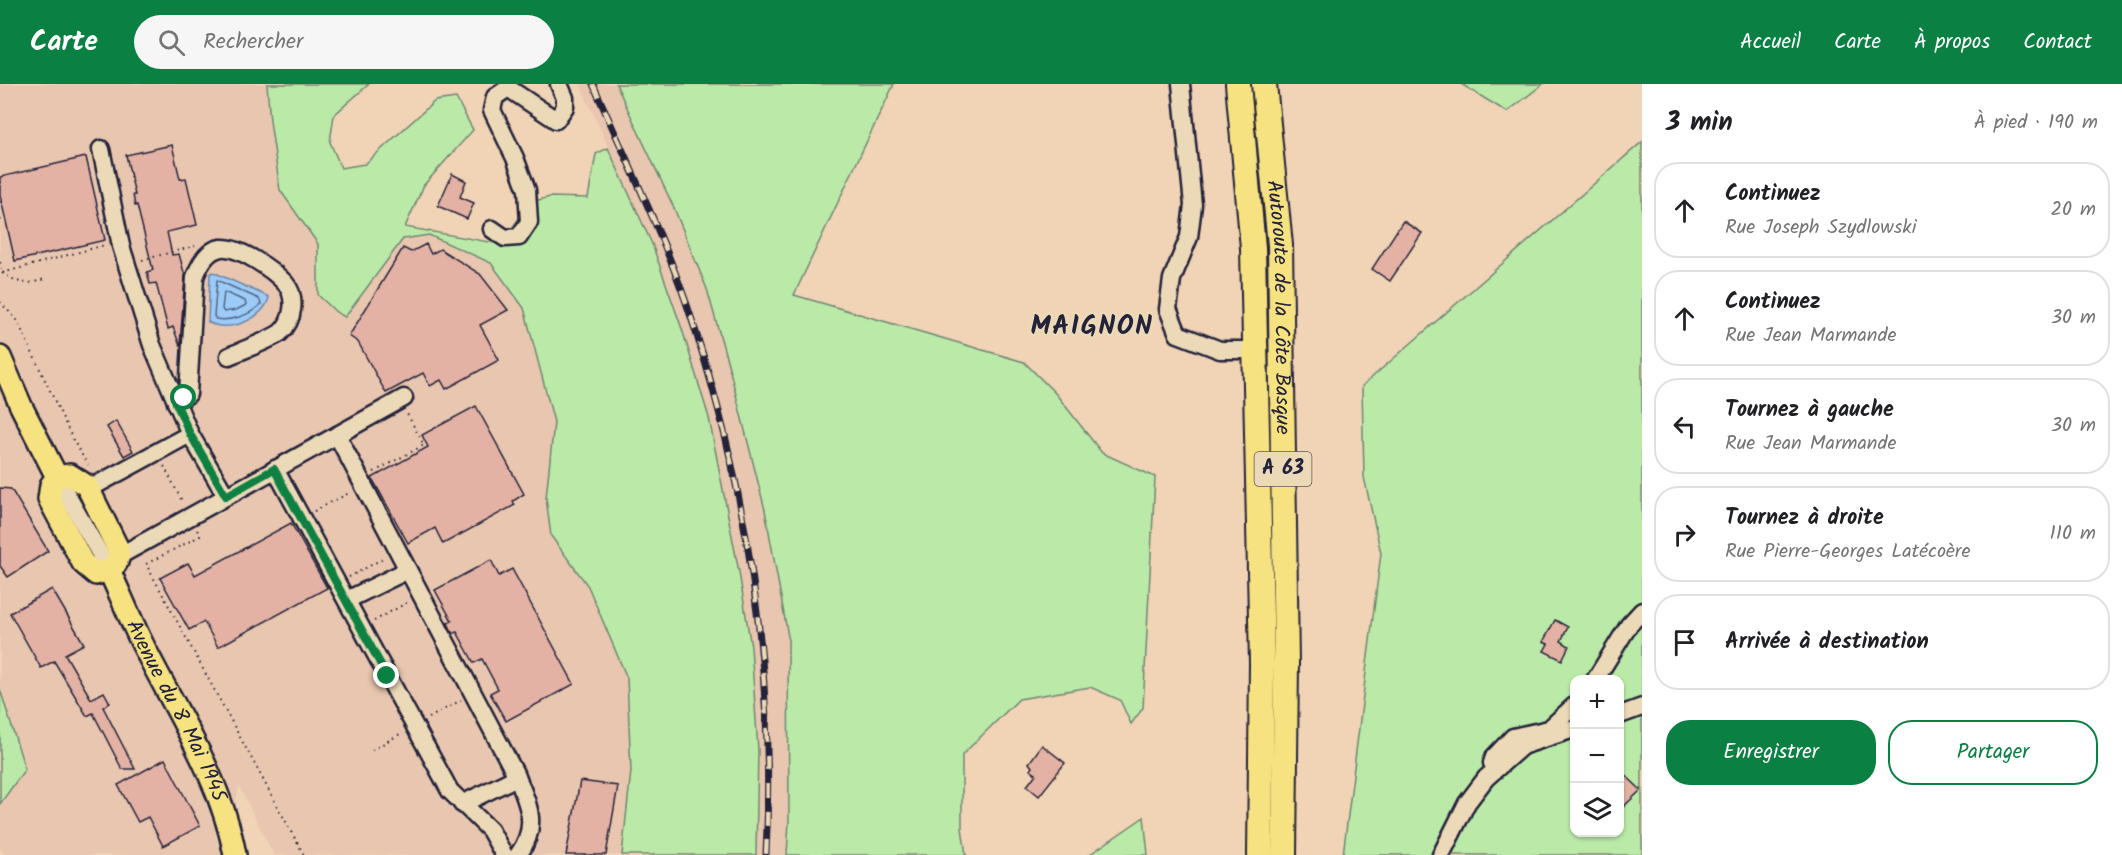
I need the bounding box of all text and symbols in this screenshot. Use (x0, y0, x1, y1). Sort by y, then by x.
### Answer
search box (134, 15, 554, 69)
text: Carte (30, 20, 98, 65)
text: Rechercher (203, 25, 303, 60)
icon: search (155, 26, 188, 59)
text: Accueil (1740, 26, 1801, 59)
text: Carte (1834, 26, 1881, 59)
text: À propos (1914, 26, 1990, 59)
text: Contact (2023, 26, 2092, 59)
text: 3 min (1666, 102, 1733, 144)
text: À pied · 190 m (1974, 107, 2098, 139)
text: Continuez (1725, 177, 1821, 212)
street label: Autoroute de la Côte Basque (1257, 179, 1299, 435)
icon: ahead (1668, 194, 1701, 227)
text: 20 m (2050, 194, 2096, 226)
text: Rue Joseph Szydlowski (1725, 212, 1916, 244)
text: Continuez (1725, 285, 1821, 320)
icon: ahead (1668, 302, 1701, 335)
text: 30 m (2051, 302, 2096, 334)
district label: MAIGNON (1030, 305, 1154, 348)
text: Rue Jean Marmande (1725, 320, 1896, 352)
route start (170, 384, 196, 410)
text: Tournez à gauche (1725, 393, 1894, 428)
icon: left (1668, 410, 1701, 443)
text: 30 m (2051, 410, 2096, 442)
text: Rue Jean Marmande (1725, 428, 1896, 460)
road number: A 63 (1254, 452, 1312, 486)
text: Tournez à droite (1725, 501, 1884, 536)
icon: right (1668, 518, 1701, 551)
text: 110 m (2050, 518, 2096, 550)
text: Rue Pierre-Georges Latécoère (1725, 536, 1970, 568)
street label: Avenue du 8 Mai 1945 (117, 614, 236, 808)
text: Arrivée à destination (1725, 625, 1929, 660)
icon: arrive (1668, 626, 1701, 659)
route end (373, 662, 399, 688)
map controls (1570, 675, 1624, 837)
button: + (1570, 675, 1624, 729)
button: Enregistrer (1666, 720, 1876, 785)
button: Partager (1888, 720, 2098, 785)
button: − (1570, 729, 1624, 783)
button: layers (1570, 783, 1624, 837)

